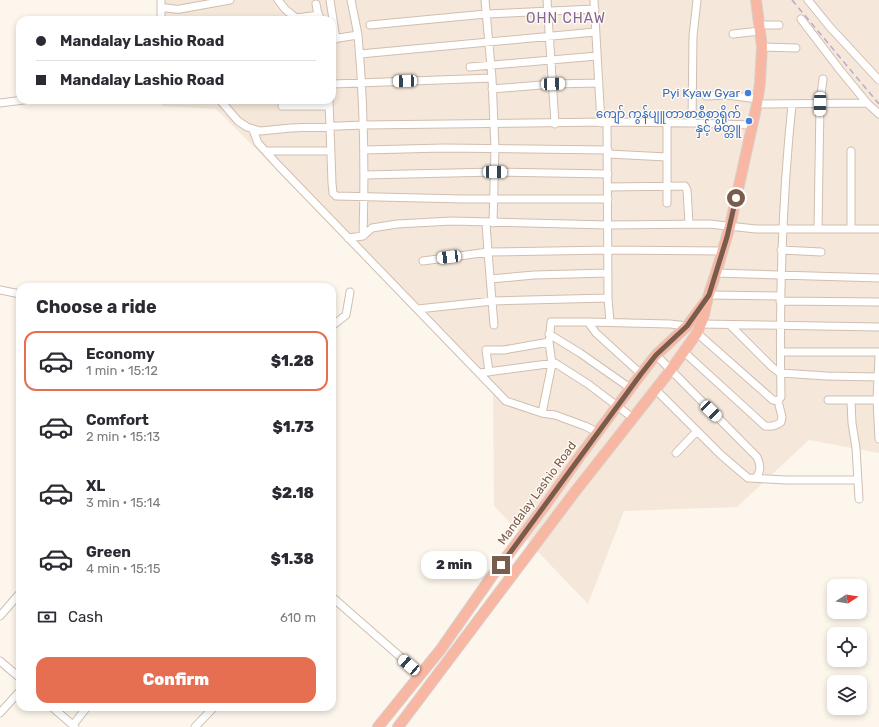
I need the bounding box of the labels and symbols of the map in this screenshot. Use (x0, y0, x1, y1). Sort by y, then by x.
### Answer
district label: OHN CHAW (526, 10, 606, 27)
car (393, 75, 417, 87)
car (541, 78, 565, 90)
place label: Pyi Kyaw Gyar (662, 86, 740, 100)
marker: Pyi Kyaw Gyar (743, 88, 753, 98)
car (814, 92, 826, 116)
place label: ကျော် ကွန်ပျူတာစာစီစာရိုက် နှင့် မိတ္တူ (596, 105, 741, 138)
marker: ကျော် ကွန်ပျူတာစာစီစာရိုက် နှင့် မိတ္တူ (744, 116, 754, 126)
car (483, 166, 507, 178)
route start (727, 189, 745, 207)
car (436, 250, 462, 264)
car (698, 398, 724, 424)
street label: Mandalay Lashio Road (495, 439, 579, 547)
callout: 2 min (421, 551, 487, 579)
route end (492, 556, 510, 574)
north arrow (827, 579, 867, 619)
car (396, 653, 422, 677)

